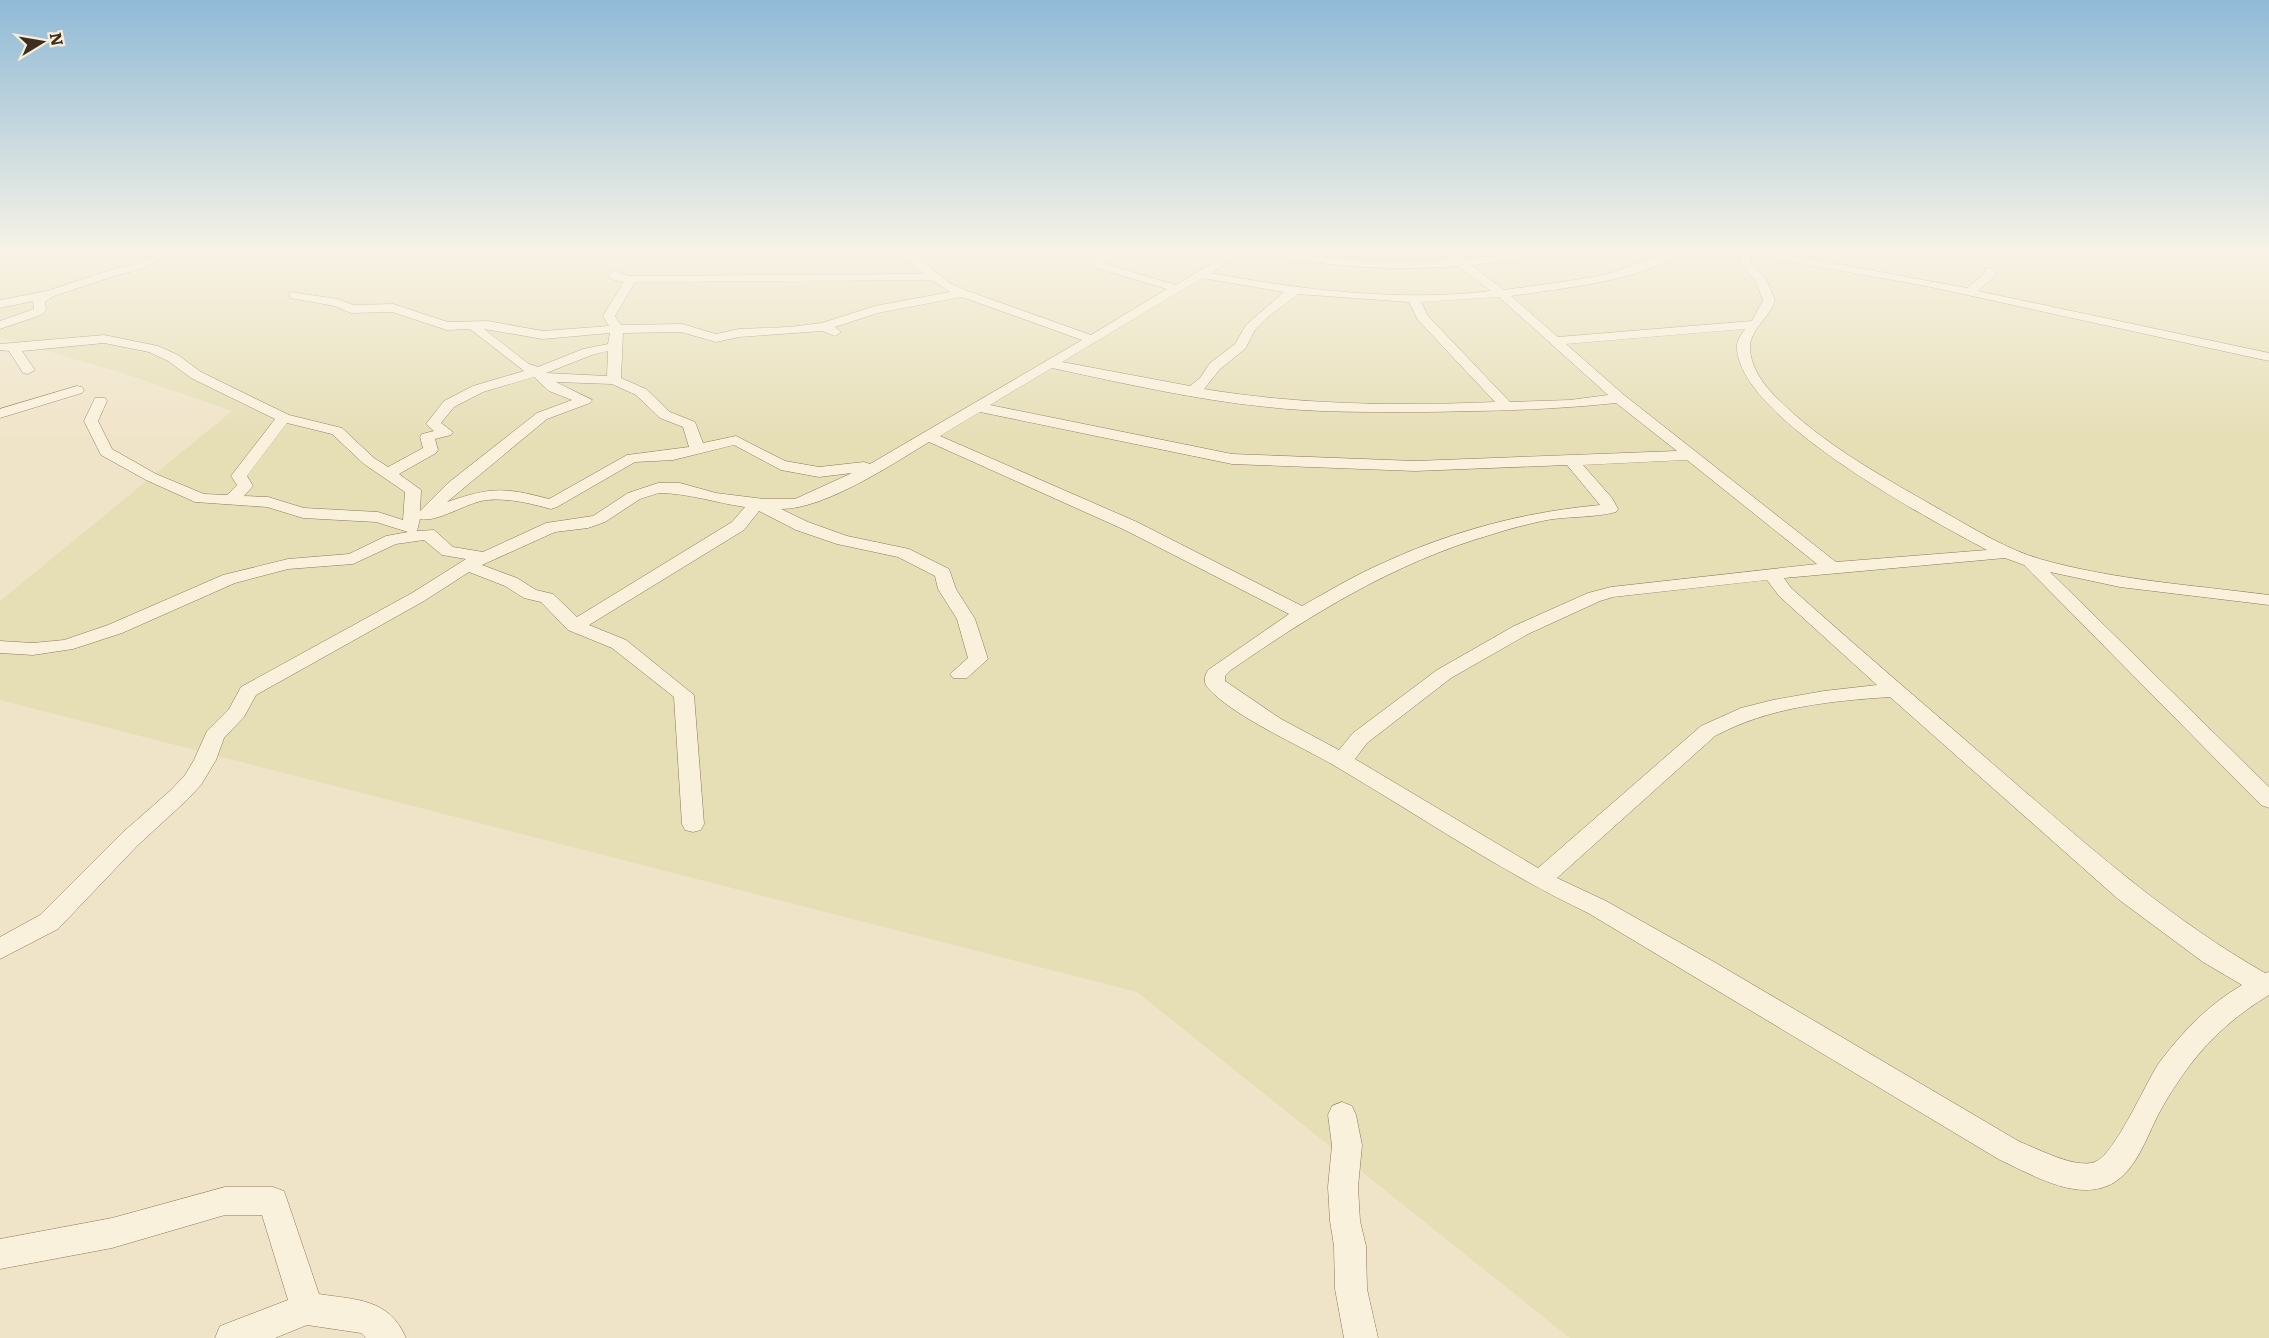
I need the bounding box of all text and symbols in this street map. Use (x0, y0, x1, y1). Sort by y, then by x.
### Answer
north arrow (12, 12, 72, 72)
text: N (45, 30, 71, 48)

